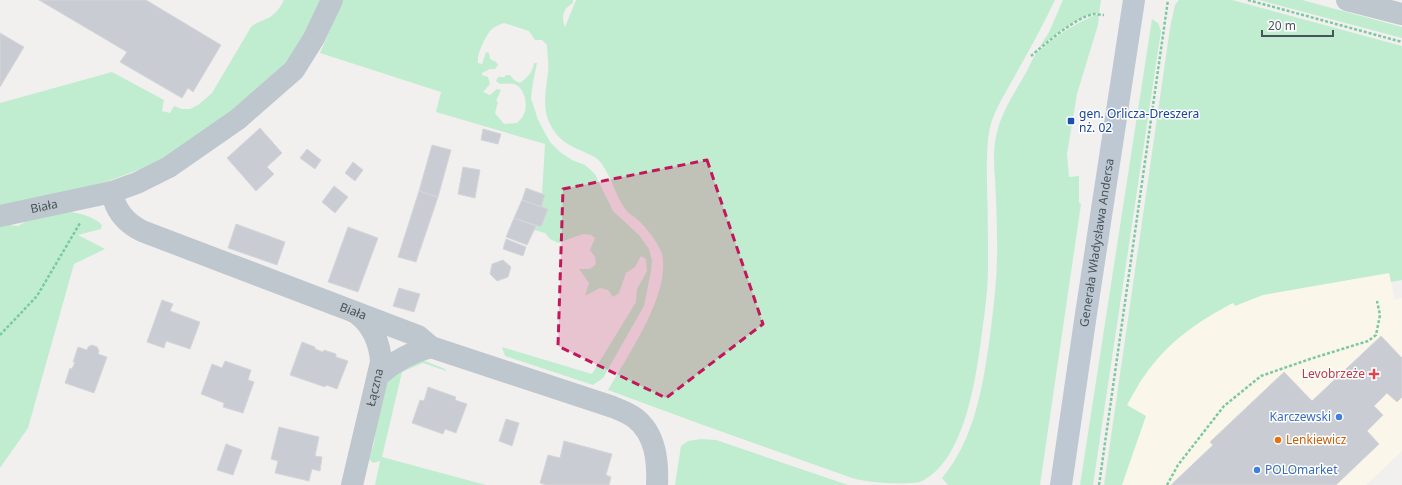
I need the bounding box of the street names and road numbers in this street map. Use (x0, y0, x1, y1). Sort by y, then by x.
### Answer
street label: Generała Władysława Andersa (1075, 157, 1118, 328)
street label: Biała (29, 195, 59, 217)
street label: Biała (337, 298, 369, 324)
street label: Łączna (362, 367, 387, 408)

